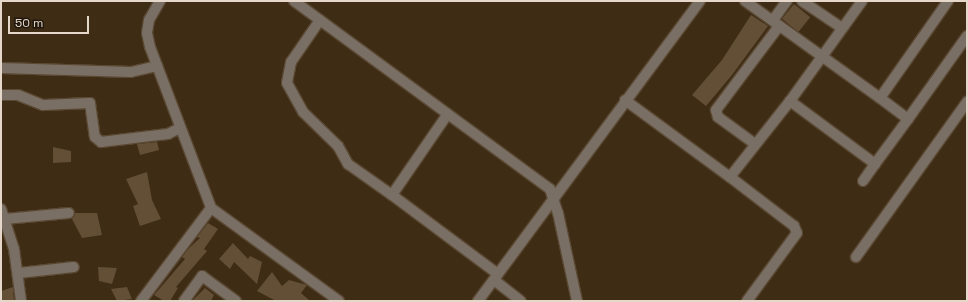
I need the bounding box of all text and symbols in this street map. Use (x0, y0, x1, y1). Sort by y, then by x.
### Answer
scale bar (10, 8, 91, 34)
text: 50 m (15, 15, 43, 31)

